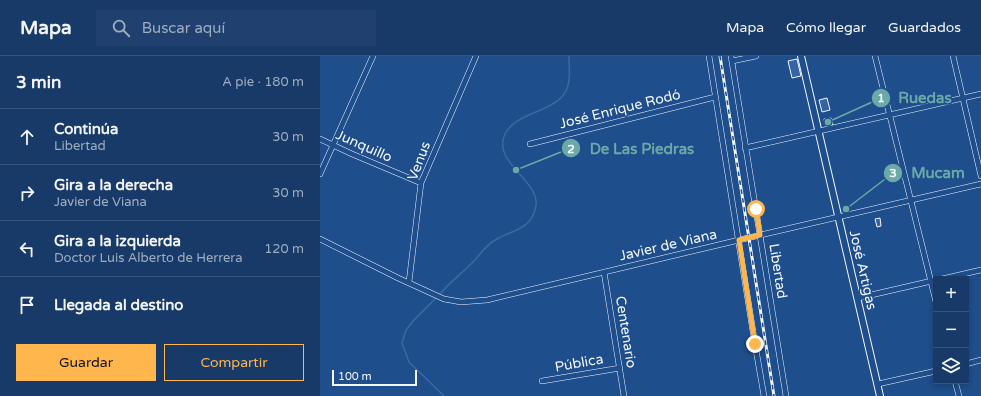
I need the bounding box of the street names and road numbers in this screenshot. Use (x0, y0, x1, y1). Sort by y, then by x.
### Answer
street label: José Enrique Rodó (558, 86, 682, 132)
street label: Junquillo (333, 126, 395, 166)
street label: Venus (404, 139, 434, 183)
street label: Javier de Viana (617, 225, 719, 265)
street label: José Artigas (846, 228, 880, 312)
street label: Libertad (765, 242, 791, 300)
street label: Centenario (612, 295, 640, 369)
street label: Pública (553, 350, 605, 376)

